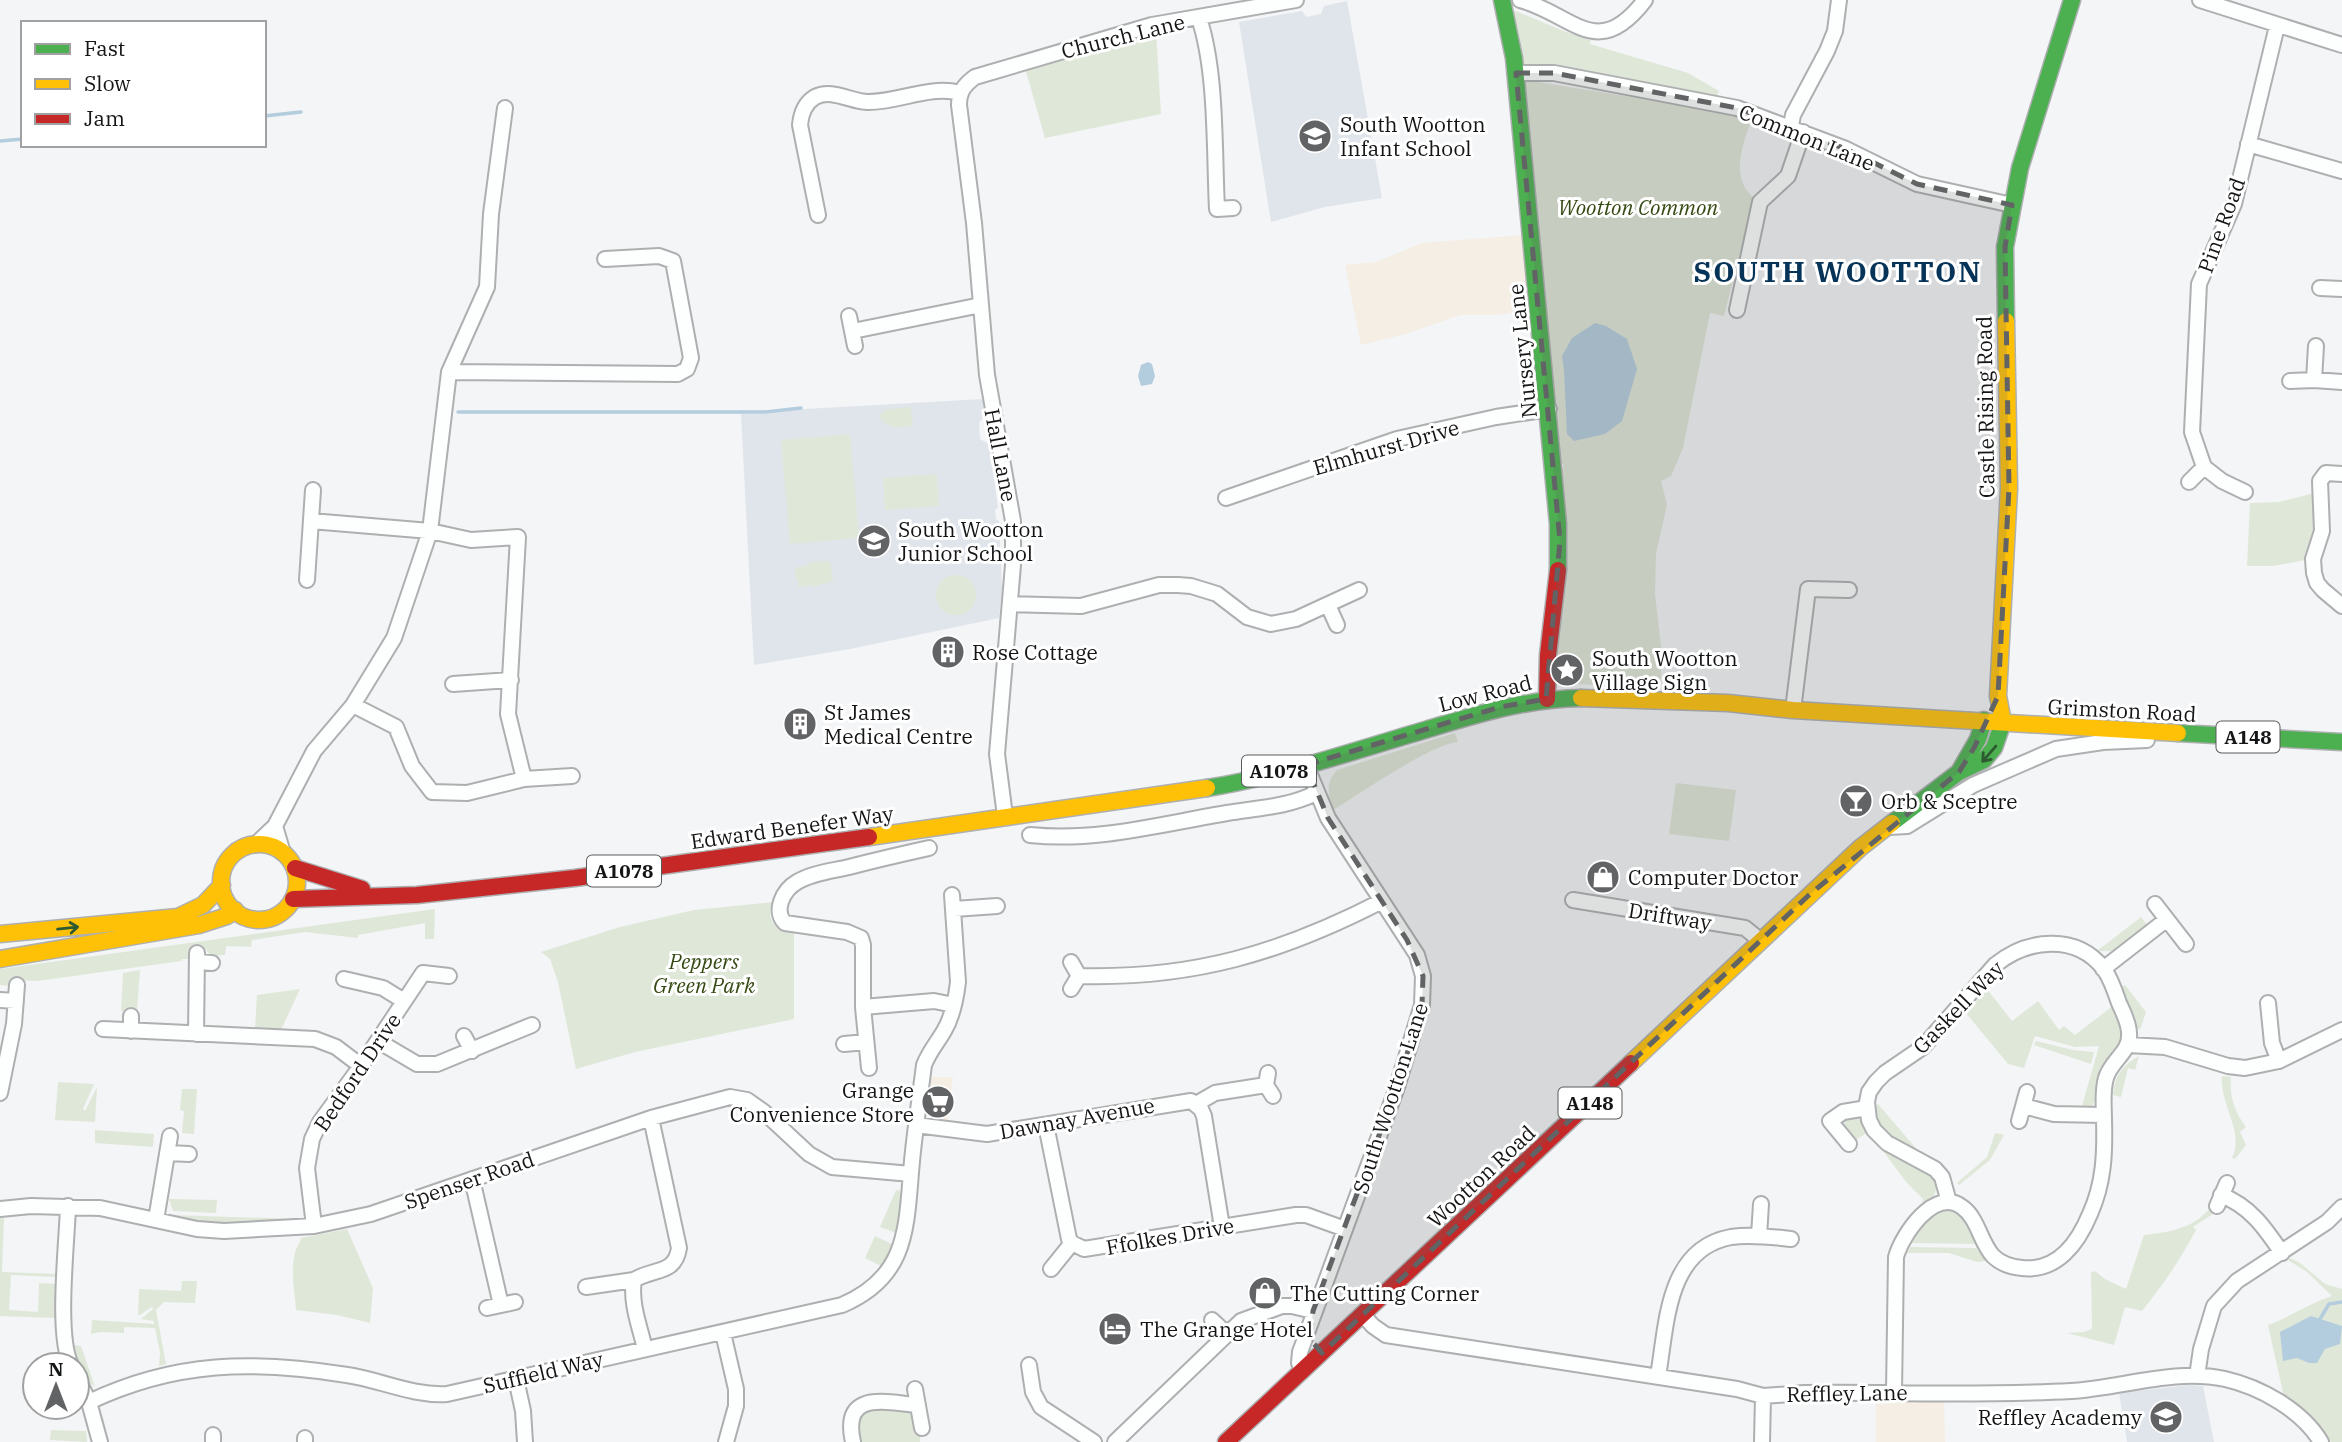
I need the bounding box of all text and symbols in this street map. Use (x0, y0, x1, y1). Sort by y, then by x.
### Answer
street label: Church Lane (1058, 7, 1188, 65)
legend (21, 21, 266, 147)
text: Fast (84, 34, 125, 62)
text: Slow (84, 69, 131, 97)
street label: Common Lane (1735, 97, 1879, 177)
text: Jam (84, 104, 125, 132)
place label: South Wootton Infant School (1340, 110, 1486, 162)
school or university icon: South Wootton Infant School (1296, 117, 1334, 155)
street label: Pine Road (2191, 173, 2251, 276)
park label: Wootton Common (1558, 193, 1718, 221)
district label: SOUTH WOOTTON (1694, 253, 1982, 290)
street label: Nursery Lane (1501, 283, 1543, 419)
street label: Castle Rising Road (1969, 315, 2001, 498)
street label: Hall Lane (978, 406, 1024, 504)
street label: Elmhurst Drive (1310, 413, 1462, 481)
place label: South Wootton Junior School (898, 515, 1044, 567)
school or university icon: South Wootton Junior School (855, 522, 893, 560)
building icon: Rose Cottage (929, 633, 967, 671)
place label: Rose Cottage (972, 638, 1098, 666)
place label: South Wootton Village Sign (1592, 644, 1738, 696)
place icon: South Wootton Village Sign (1548, 651, 1586, 689)
street label: Low Road (1435, 668, 1535, 718)
street label: Grimston Road (2047, 692, 2197, 728)
place label: St James Medical Centre (824, 698, 973, 750)
building icon: St James Medical Centre (781, 705, 819, 743)
road number: A148 (2216, 722, 2280, 752)
one-way arrow (1981, 745, 1997, 763)
road number: A1078 (1242, 756, 1316, 786)
bar icon: Orb & Sceptre (1837, 782, 1875, 820)
place label: Orb & Sceptre (1881, 787, 2018, 815)
street label: Edward Benefer Way (689, 799, 896, 855)
road number: A1078 (587, 856, 661, 886)
shop icon: Computer Doctor (1584, 858, 1622, 896)
place label: Computer Doctor (1628, 863, 1799, 891)
street label: Driftway (1626, 896, 1714, 937)
one-way arrow (56, 921, 79, 934)
park label: Peppers Green Park (653, 947, 756, 999)
street label: Gaskell Way (1906, 954, 2010, 1060)
street label: South Wootton Lane (1346, 999, 1434, 1197)
street label: Bedford Drive (307, 1007, 407, 1137)
place label: Grange Convenience Store (730, 1076, 914, 1128)
supermarket icon: Grange Convenience Store (919, 1083, 957, 1121)
road number: A148 (1558, 1088, 1622, 1119)
street label: Dawnay Avenue (997, 1091, 1157, 1145)
street label: Wootton Road (1421, 1119, 1541, 1233)
street label: Spenser Road (400, 1145, 538, 1215)
street label: Ffolkes Drive (1104, 1211, 1236, 1261)
shop icon: The Cutting Corner (1246, 1274, 1284, 1312)
place label: The Cutting Corner (1290, 1279, 1480, 1307)
hotel icon: The Grange Hotel (1096, 1310, 1134, 1348)
place label: The Grange Hotel (1140, 1315, 1313, 1343)
street label: Suffield Way (480, 1344, 607, 1399)
north arrow (21, 1351, 91, 1421)
text: N (48, 1357, 64, 1381)
street label: Reffley Lane (1786, 1378, 1908, 1408)
school or university icon: Reffley Academy (2147, 1398, 2185, 1436)
place label: Reffley Academy (1978, 1403, 2143, 1431)

